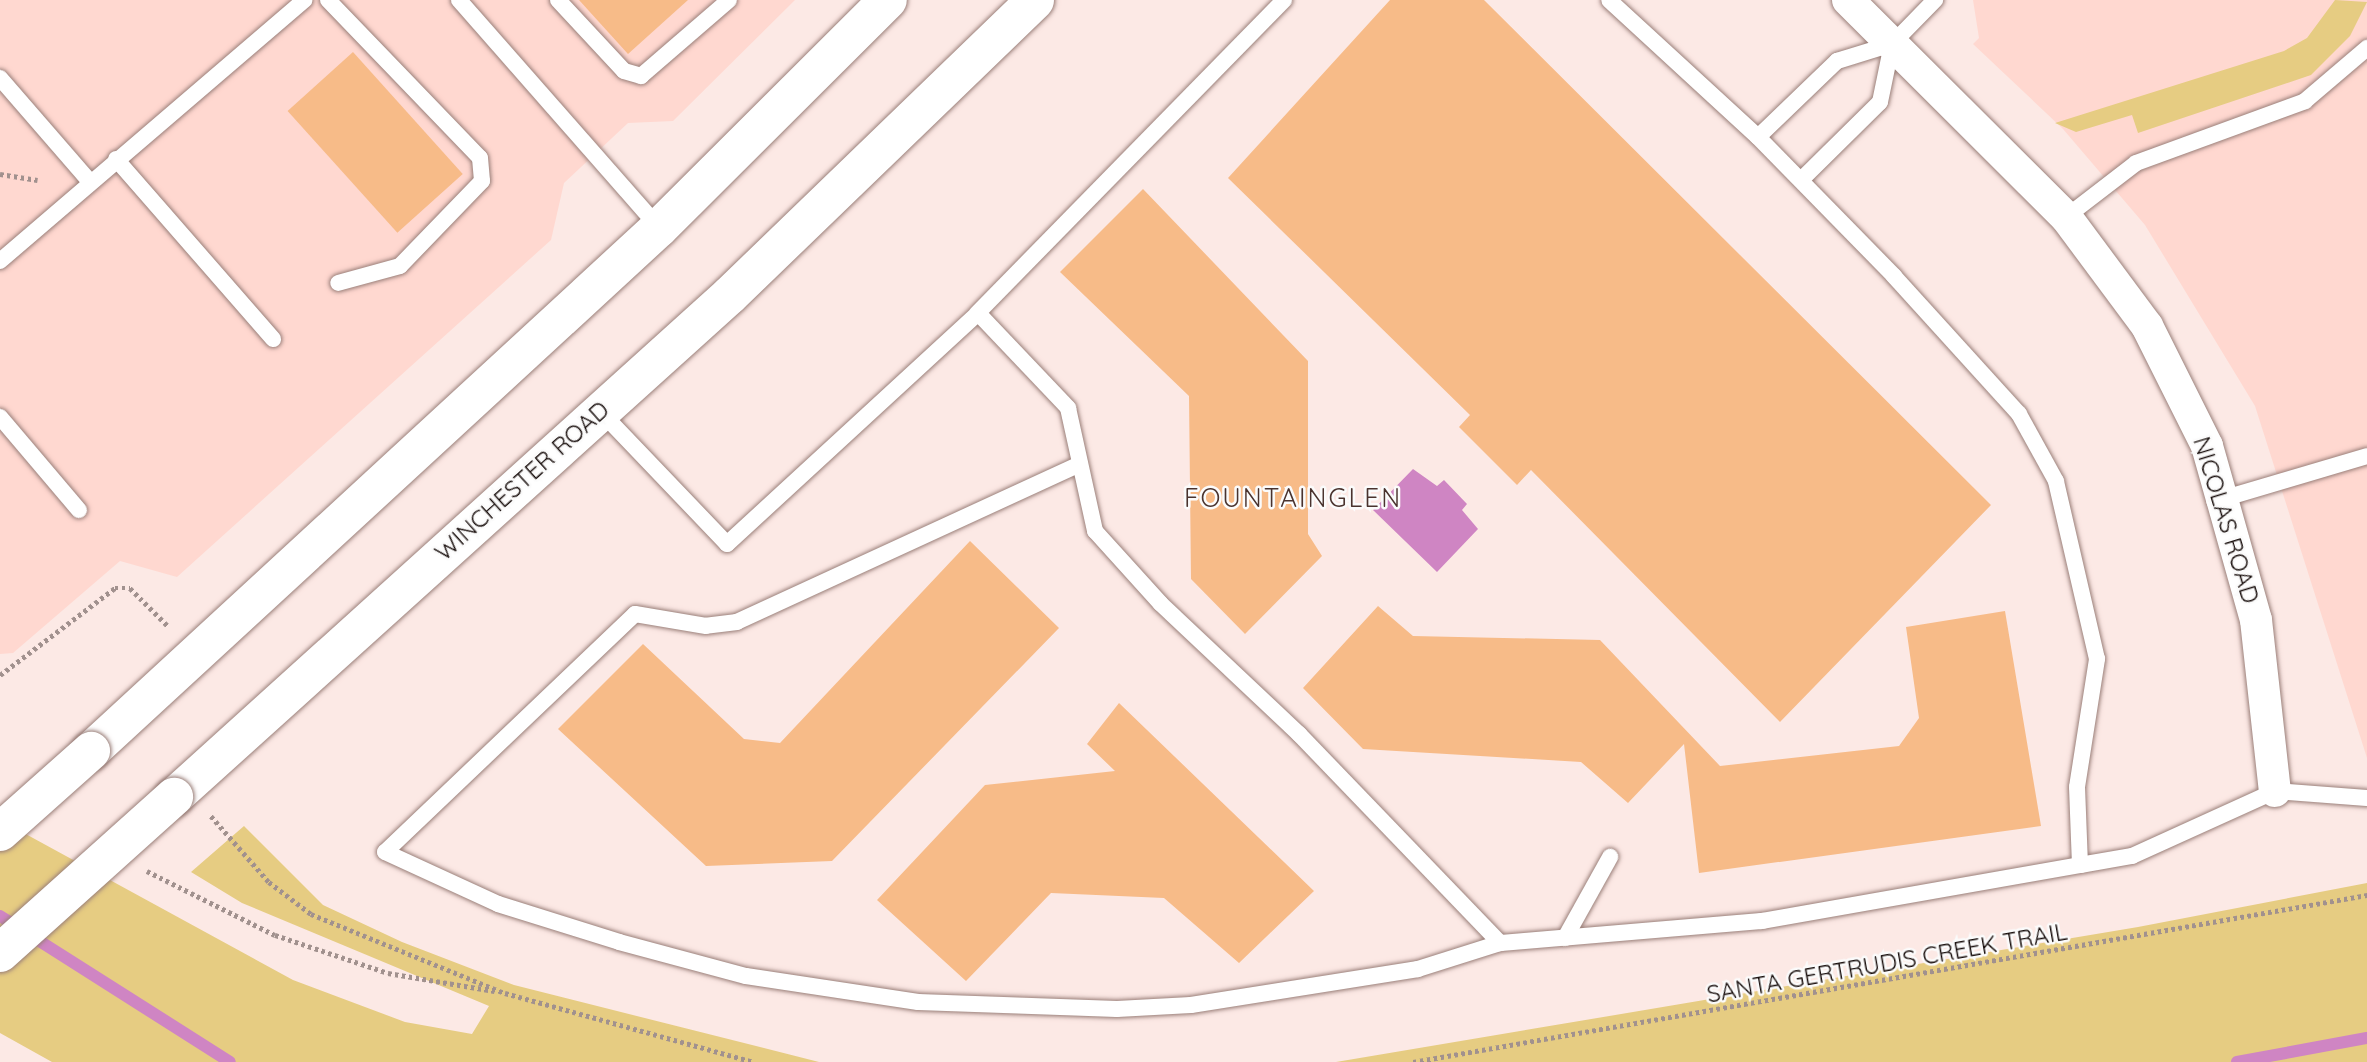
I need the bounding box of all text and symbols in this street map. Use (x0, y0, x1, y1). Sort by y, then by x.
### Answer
street label: WINCHESTER ROAD (429, 395, 615, 567)
street label: NICOLAS ROAD (2187, 433, 2265, 607)
district label: FOUNTAINGLEN (1185, 482, 1401, 514)
street label: SANTA GERTRUDIS CREEK TRAIL (1705, 917, 2069, 1009)

